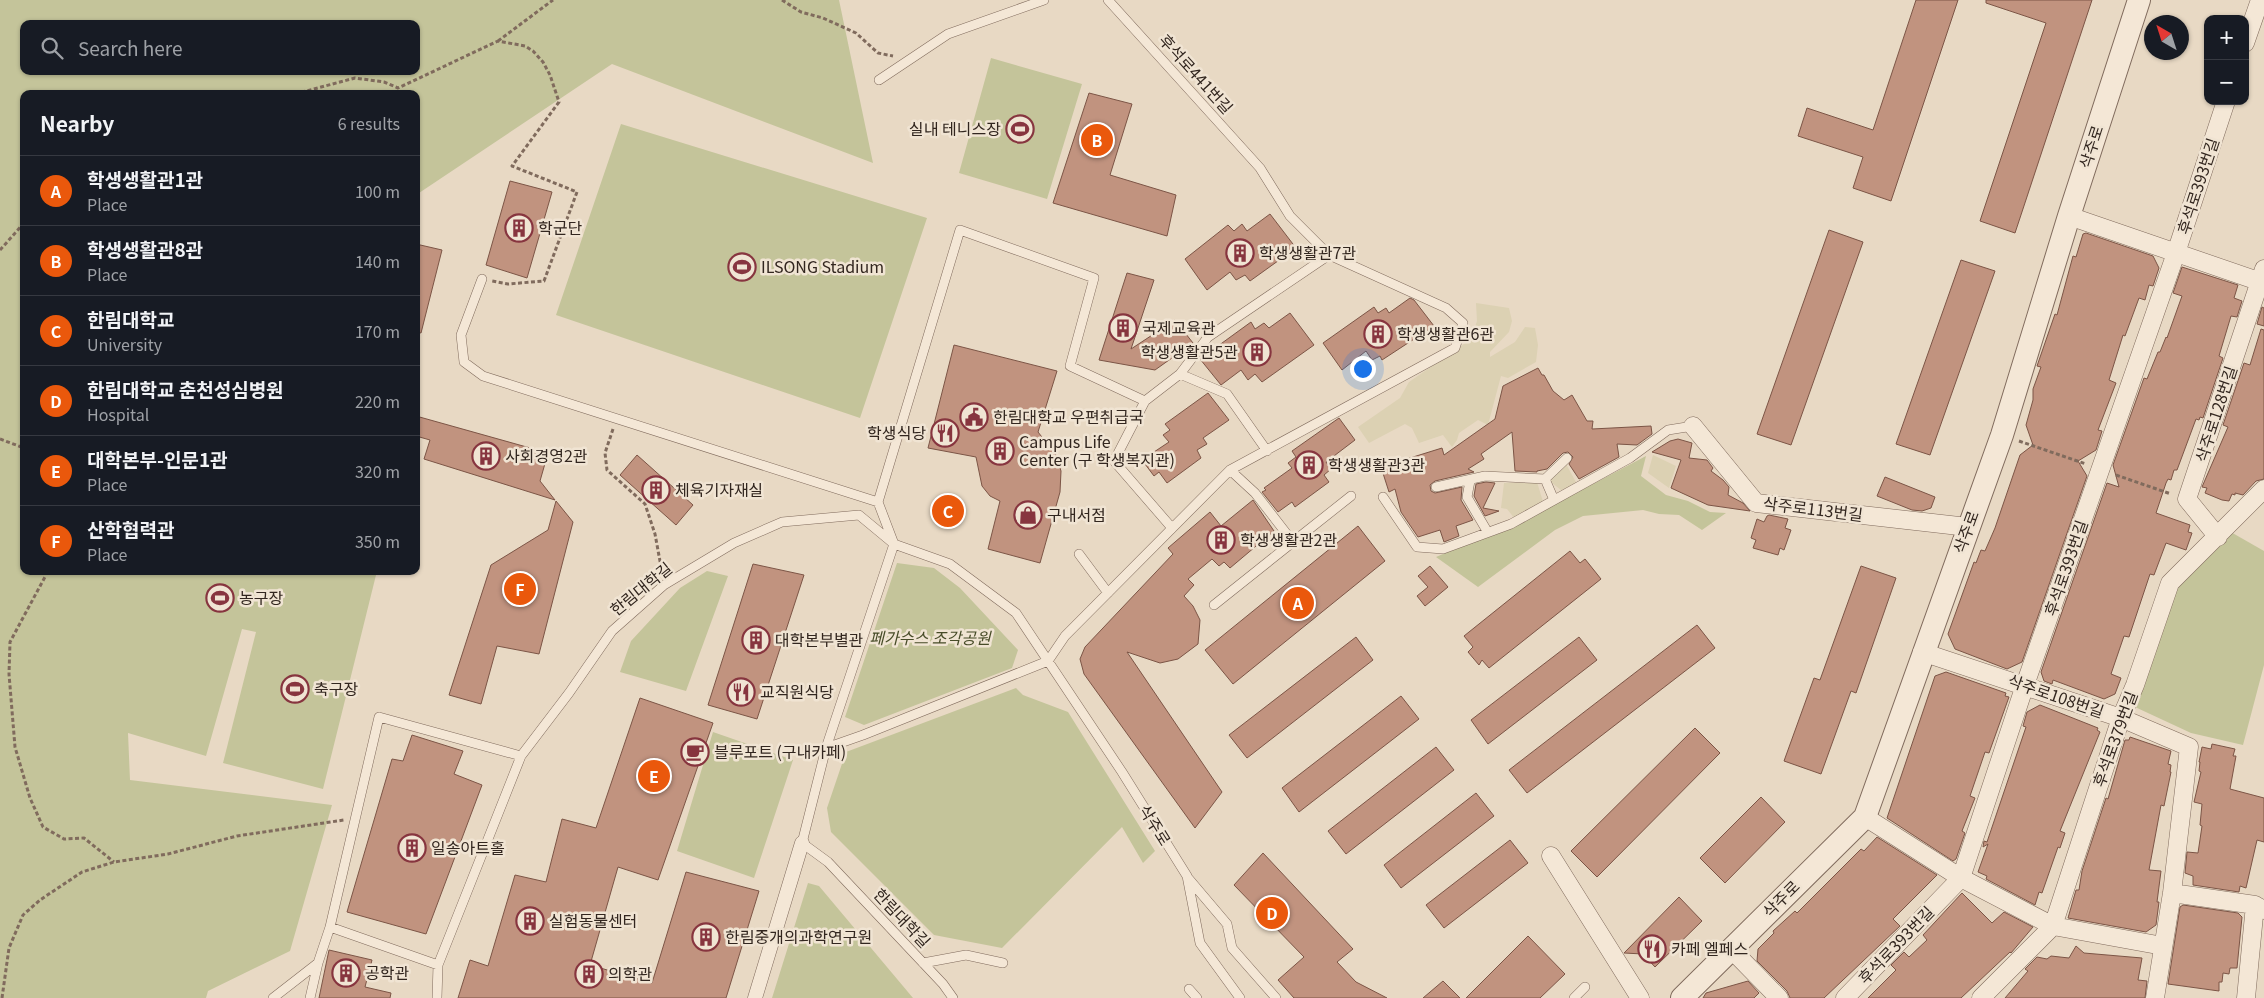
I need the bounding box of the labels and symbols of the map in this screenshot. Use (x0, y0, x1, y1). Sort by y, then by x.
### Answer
north arrow (2144, 15, 2189, 60)
street label: 후석로441번길 (1154, 28, 1239, 119)
sports icon: 실내 테니스장 (1005, 114, 1035, 144)
place label: 실내 테니스장 (909, 116, 1001, 140)
pin: B (1081, 121, 1113, 159)
street label: 삭주로 (2072, 122, 2108, 171)
street label: 후석로393번길 (2170, 134, 2224, 237)
building icon: 학군단 (504, 213, 534, 243)
place label: 학군단 (538, 215, 582, 239)
building icon: 학생생활관7관 (1225, 238, 1255, 268)
place label: 학생생활관7관 (1259, 240, 1356, 264)
sports icon: ILSONG Stadium (727, 252, 757, 282)
place label: ILSONG Stadium (761, 254, 884, 278)
building icon: 국제교육관 (1108, 313, 1138, 343)
place label: 국제교육관 (1142, 315, 1216, 339)
building icon: 학생생활관6관 (1363, 319, 1393, 349)
place label: 학생생활관6관 (1397, 321, 1494, 345)
building icon: 학생생활관5관 (1242, 337, 1272, 367)
place label: 학생생활관5관 (1141, 339, 1238, 363)
your location (1350, 356, 1376, 382)
street label: 삭주로128번길 (2188, 362, 2242, 465)
public building icon: 한림대학교 우편취급국 (959, 402, 989, 432)
place label: 한림대학교 우편취급국 (993, 404, 1144, 428)
restaurant icon: 학생식당 (930, 418, 960, 448)
place label: 학생식당 (867, 420, 926, 444)
place label: Campus Life Center (구 학생복지관) (1019, 429, 1175, 471)
building icon: Campus Life Center (구 학생복지관) (985, 436, 1015, 466)
building icon: 사회경영2관 (471, 441, 501, 471)
place label: 사회경영2관 (505, 443, 588, 467)
building icon: 학생생활관3관 (1294, 450, 1324, 480)
place label: 학생생활관3관 (1328, 452, 1425, 476)
building icon: 체육기자재실 (641, 475, 671, 505)
place label: 체육기자재실 (675, 477, 763, 501)
street label: 삭주로113번길 (1762, 490, 1864, 526)
pin: C (932, 492, 964, 530)
shop icon: 구내서점 (1013, 500, 1043, 530)
place label: 구내서점 (1047, 502, 1106, 526)
street label: 삭주로 (1946, 507, 1984, 557)
street label: 후석로393번길 (2037, 516, 2093, 619)
building icon: 학생생활관2관 (1206, 525, 1236, 555)
place label: 학생생활관2관 (1240, 527, 1337, 551)
street label: 한림대학길 (604, 556, 677, 621)
pin: F (504, 570, 536, 608)
sports icon: 농구장 (205, 583, 235, 613)
pin: A (1282, 584, 1314, 622)
place label: 농구장 (239, 585, 283, 609)
building icon: 대학본부별관 (741, 625, 771, 655)
park label: 페가수스 조각공원 (869, 625, 992, 649)
place label: 대학본부별관 (775, 627, 864, 651)
street label: 삭주로108번길 (2005, 667, 2108, 723)
sports icon: 축구장 (280, 674, 310, 704)
place label: 축구장 (314, 676, 358, 700)
restaurant icon: 교직원식당 (726, 677, 756, 707)
place label: 교직원식당 (760, 679, 834, 703)
street label: 후석로379번길 (2086, 687, 2142, 790)
cafe icon: 블루포트 (구내카페) (680, 737, 710, 767)
place label: 블루포트 (구내카페) (714, 739, 846, 763)
pin: E (638, 757, 670, 795)
street label: 삭주로 (1134, 799, 1178, 850)
building icon: 일송아트홀 (397, 833, 427, 863)
place label: 일송아트홀 (431, 835, 505, 859)
street label: 삭주로 (1756, 874, 1805, 922)
street label: 한림대학길 (869, 882, 937, 952)
pin: D (1256, 894, 1288, 932)
street label: 후석로393번길 (1852, 900, 1939, 989)
building icon: 실험동물센터 (515, 906, 545, 936)
place label: 실험동물센터 (549, 908, 637, 932)
building icon: 한림중개의과학연구원 (691, 922, 721, 952)
place label: 한림중개의과학연구원 (725, 924, 872, 948)
restaurant icon: 카페 엘페스 (1637, 934, 1667, 964)
place label: 카페 엘페스 (1671, 936, 1748, 960)
building icon: 공학관 (331, 958, 361, 988)
building icon: 의학관 (574, 959, 604, 989)
place label: 공학관 (365, 960, 409, 984)
place label: 의학관 (608, 961, 652, 985)

